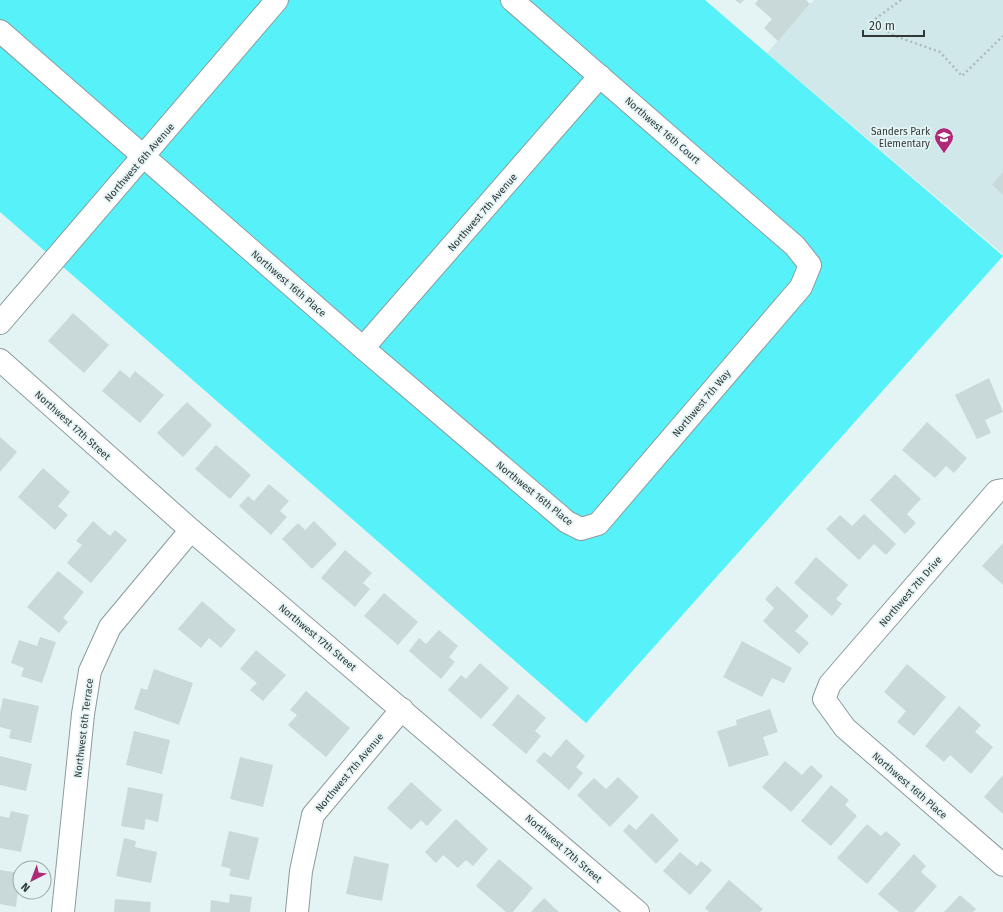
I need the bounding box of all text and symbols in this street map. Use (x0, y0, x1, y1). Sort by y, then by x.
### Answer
scale bar (863, 12, 924, 38)
text: 20 m (869, 19, 895, 33)
street label: Northwest 16th Court (622, 95, 703, 167)
street label: Northwest 6th Avenue (102, 121, 177, 204)
place label: Sanders Park Elementary (871, 126, 931, 150)
school or university icon: Sanders Park Elementary (933, 126, 955, 154)
street label: Northwest 7th Avenue (446, 171, 520, 254)
street label: Northwest 16th Place (248, 248, 328, 320)
street label: Northwest 7th Way (670, 367, 734, 440)
street label: Northwest 17th Street (32, 389, 113, 463)
street label: Northwest 16th Place (494, 459, 575, 528)
street label: Northwest 7th Drive (877, 554, 945, 629)
street label: Northwest 17th Street (276, 602, 359, 674)
street label: Northwest 6th Terrace (72, 678, 96, 778)
street label: Northwest 7th Avenue (313, 731, 386, 815)
street label: Northwest 16th Place (869, 750, 949, 822)
street label: Northwest 17th Street (523, 812, 604, 886)
north arrow (12, 860, 52, 900)
text: N (19, 880, 33, 894)

